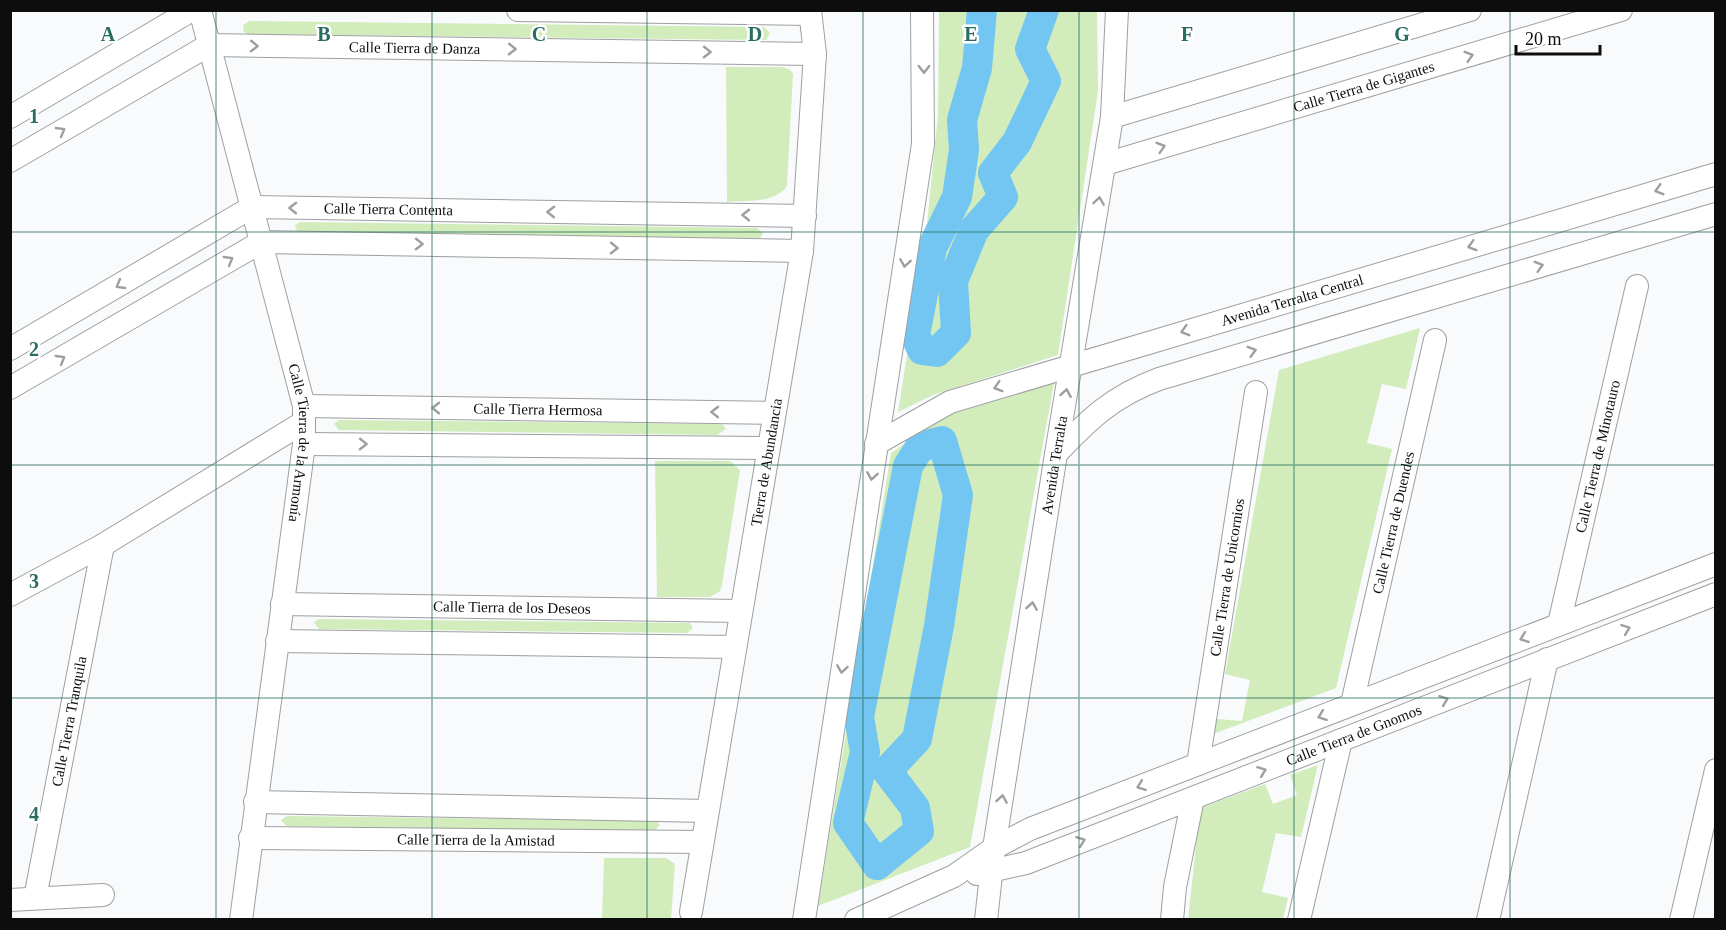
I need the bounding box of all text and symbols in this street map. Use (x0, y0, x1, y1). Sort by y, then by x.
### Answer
scale bar (1516, 18, 1600, 56)
text: A (101, 23, 116, 45)
text: B (317, 23, 331, 45)
text: C (532, 23, 546, 45)
text: D (748, 23, 762, 45)
text: E (964, 23, 978, 45)
text: F (1181, 23, 1193, 45)
text: G (1394, 23, 1410, 45)
text: 20 m (1525, 29, 1562, 49)
street label: Calle Tierra de Danza (349, 39, 481, 57)
one-way arrow (249, 40, 258, 52)
one-way arrow (507, 43, 516, 56)
one-way arrow (702, 46, 711, 58)
one-way arrow (1463, 51, 1474, 63)
street label: Calle Tierra de Gigantes (1291, 58, 1436, 115)
one-way arrow (917, 64, 930, 73)
text: 1 (29, 105, 39, 127)
one-way arrow (55, 127, 65, 139)
one-way arrow (1155, 142, 1166, 154)
one-way arrow (1654, 183, 1665, 195)
one-way arrow (1092, 196, 1104, 206)
street label: Calle Tierra Contenta (324, 200, 453, 218)
one-way arrow (289, 202, 298, 214)
one-way arrow (547, 206, 556, 218)
one-way arrow (742, 209, 751, 221)
one-way arrow (415, 238, 424, 251)
one-way arrow (1468, 239, 1478, 251)
one-way arrow (610, 242, 619, 254)
one-way arrow (223, 256, 233, 267)
one-way arrow (899, 258, 911, 267)
one-way arrow (1533, 261, 1544, 273)
street label: Avenida Terralta Central (1219, 271, 1365, 329)
one-way arrow (116, 278, 126, 289)
one-way arrow (1180, 324, 1191, 336)
text: 2 (29, 338, 39, 360)
one-way arrow (1246, 346, 1257, 358)
one-way arrow (55, 354, 65, 366)
street label: Calle Tierra de la Armonía (285, 362, 312, 523)
street label: Calle Tierra de Minotauro (1572, 378, 1623, 534)
one-way arrow (993, 380, 1004, 392)
one-way arrow (1060, 389, 1072, 398)
street label: Tierra de Abundancia (748, 397, 785, 528)
street label: Calle Tierra Hermosa (473, 401, 603, 418)
one-way arrow (431, 402, 440, 414)
one-way arrow (710, 406, 719, 418)
street label: Avenida Terralta (1039, 414, 1070, 516)
one-way arrow (358, 438, 367, 450)
street label: Calle Tierra de Duendes (1369, 450, 1417, 595)
one-way arrow (866, 471, 878, 481)
street label: Calle Tierra de Unicornios (1207, 497, 1247, 657)
text: 3 (29, 570, 39, 592)
street label: Calle Tierra de los Deseos (433, 598, 591, 617)
one-way arrow (1025, 602, 1038, 612)
one-way arrow (1620, 623, 1630, 636)
one-way arrow (1519, 631, 1530, 643)
street label: Calle Tierra Tranquila (49, 654, 90, 788)
one-way arrow (837, 664, 849, 673)
one-way arrow (1438, 694, 1449, 707)
street label: Calle Tierra de Gnomos (1284, 702, 1424, 769)
one-way arrow (1318, 709, 1329, 721)
one-way arrow (1256, 766, 1267, 778)
one-way arrow (1136, 779, 1147, 791)
one-way arrow (995, 794, 1007, 804)
text: 4 (29, 803, 39, 825)
street label: Calle Tierra de la Amistad (397, 831, 555, 849)
one-way arrow (1075, 836, 1085, 849)

